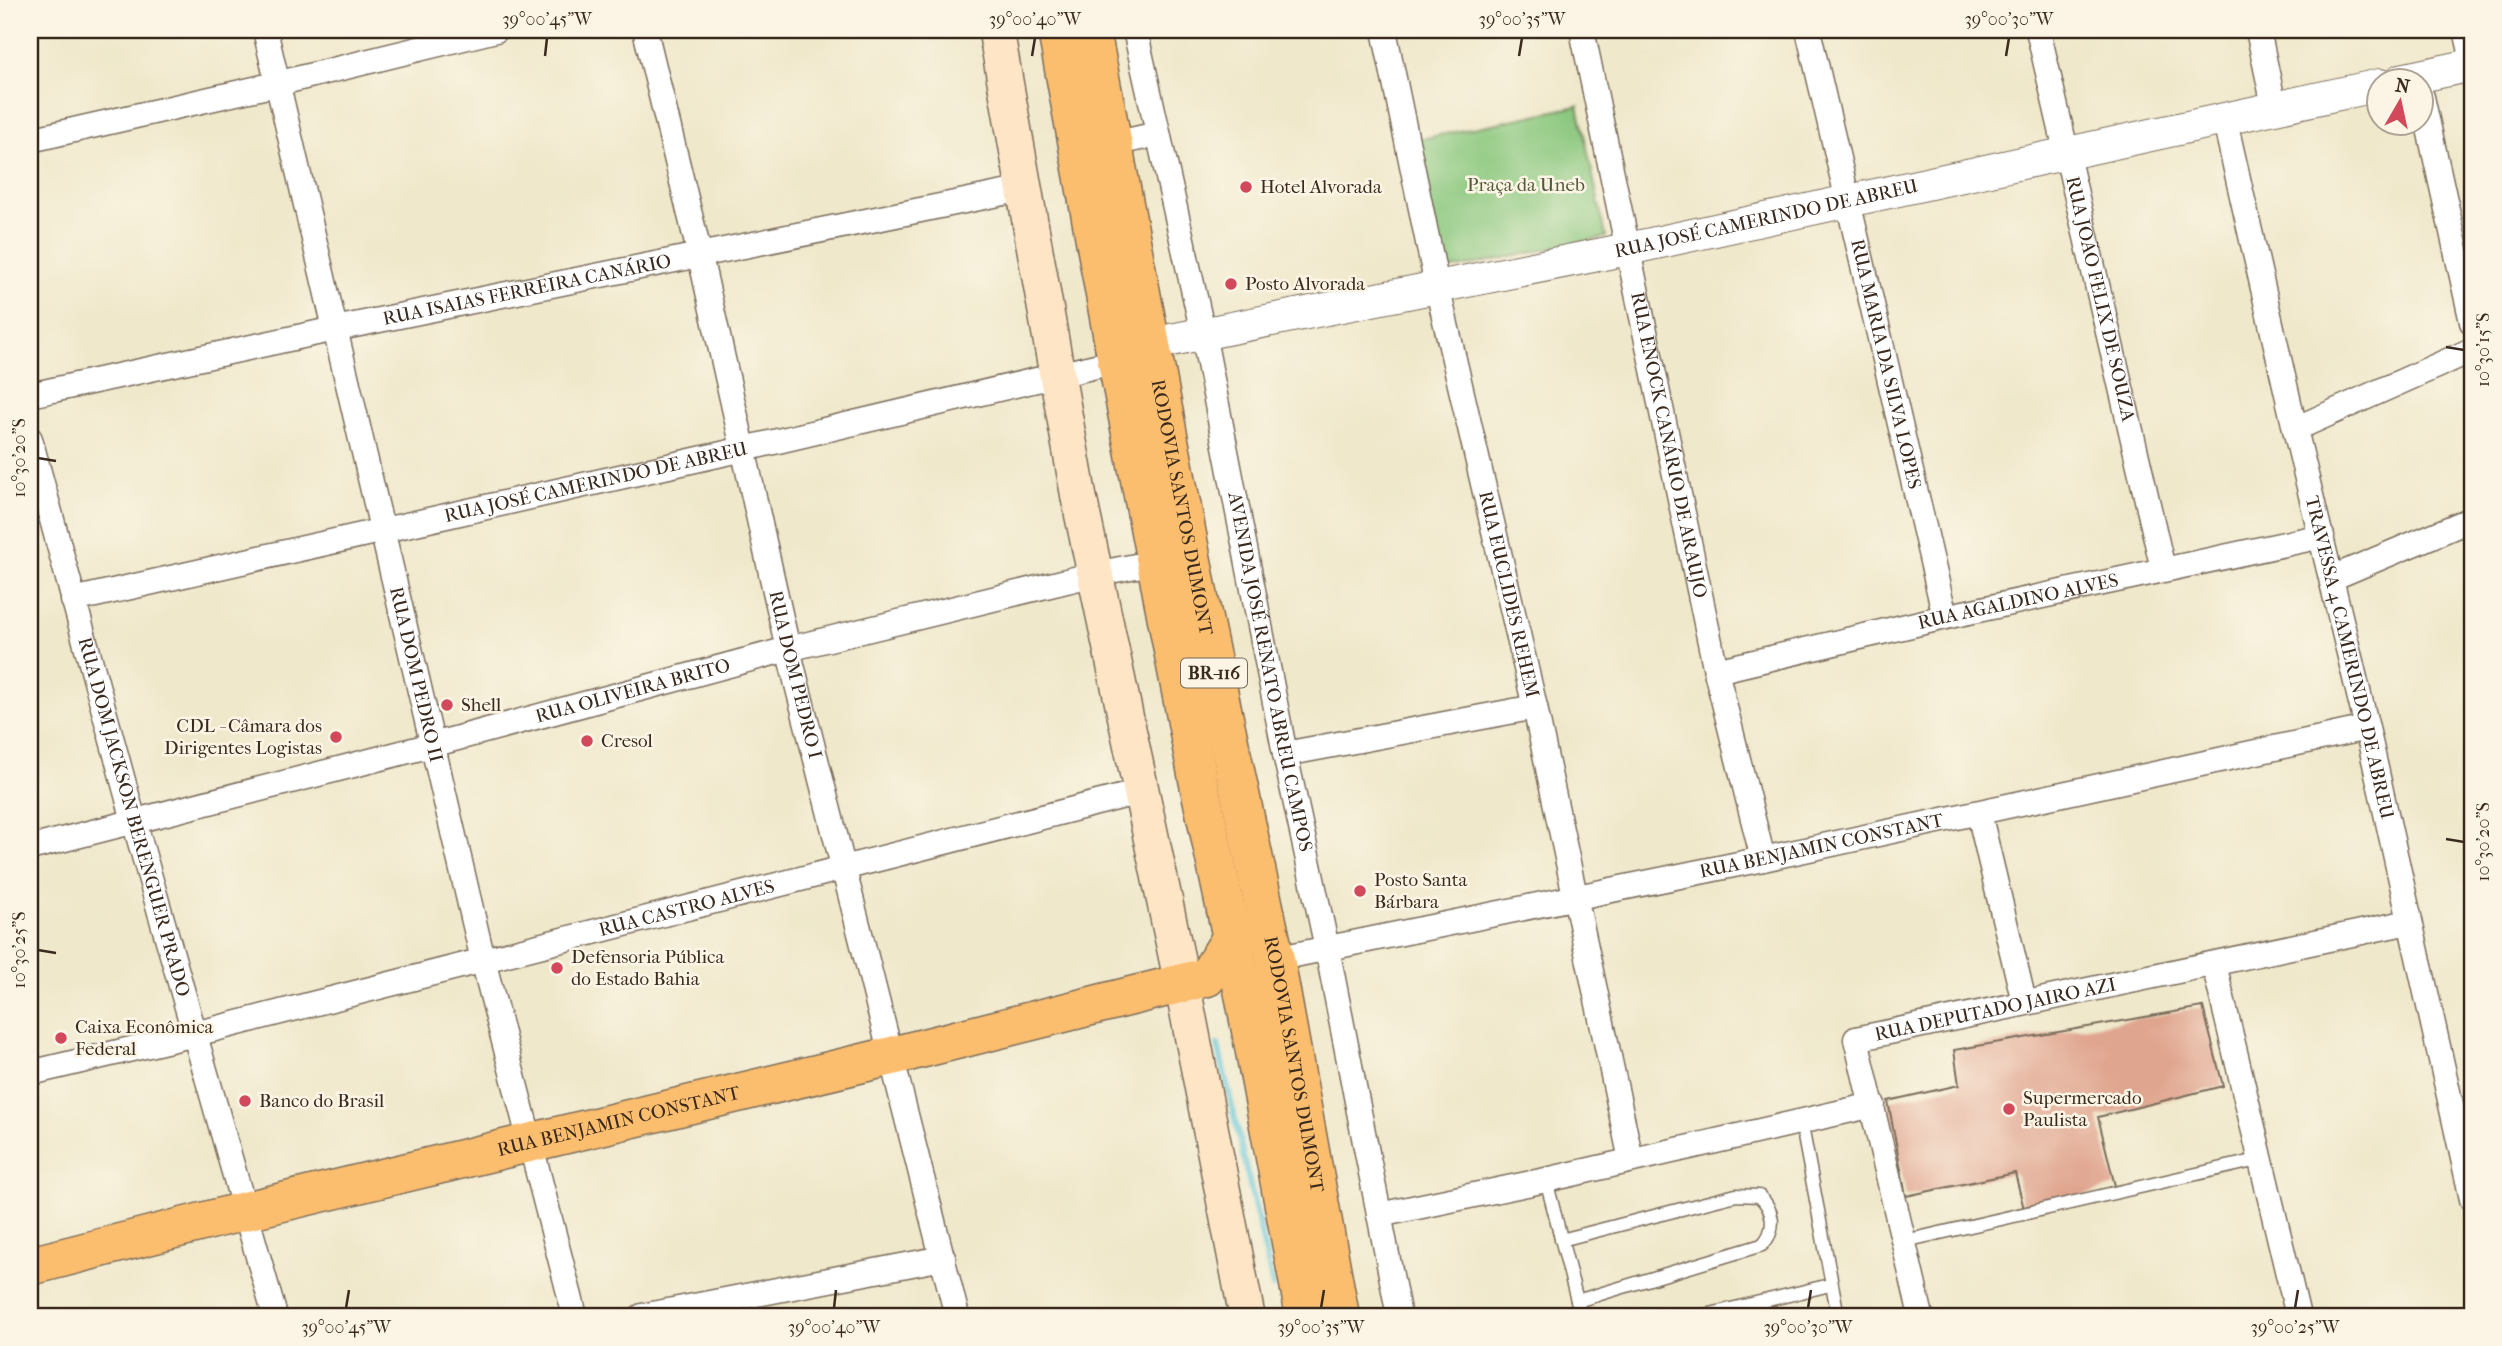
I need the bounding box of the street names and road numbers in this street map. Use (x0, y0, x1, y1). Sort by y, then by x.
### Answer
street label: RUA JOÃO FELIX DE SOUZA (2061, 174, 2140, 424)
street label: RUA JOSÉ CAMERINDO DE ABREU (1613, 175, 1920, 262)
street label: RUA MARIA DA SILVA LOPES (1846, 237, 1926, 491)
street label: RUA ISAIAS FERREIRA CANÁRIO (381, 250, 673, 330)
street label: RUA ENOCK CANÁRIO DE ARAUJO (1626, 290, 1711, 600)
street label: RODOVIA SANTOS DUMONT (1147, 378, 1217, 638)
street label: RUA JOSÉ CAMERINDO DE ABREU (442, 438, 750, 527)
street label: AVENIDA JOSÉ RENATO ABREU CAMPOS (1223, 489, 1317, 854)
street label: RUA EUCLIDES REHEM (1474, 489, 1543, 700)
street label: TRAVESSA 4 CAMERINDO DE ABREU (2301, 494, 2398, 821)
street label: RUA AGALDINO ALVES (1916, 569, 2121, 634)
street label: RUA DOM PEDRO II (385, 585, 447, 764)
street label: RUA DOM PEDRO I (764, 589, 826, 761)
street label: RUA DOM JACKSON BERENGUER PRADO (74, 635, 194, 999)
street label: RUA OLIVEIRA BRITO (533, 654, 733, 728)
road number: BR-116 (1181, 658, 1247, 688)
street label: RUA BENJAMIN CONSTANT (1698, 809, 1946, 883)
street label: RUA CASTRO ALVES (596, 875, 777, 941)
street label: RODOVIA SANTOS DUMONT (1259, 934, 1328, 1194)
street label: RUA DEPUTADO JAIRO AZI (1873, 973, 2118, 1046)
street label: RUA BENJAMIN CONSTANT (495, 1082, 742, 1161)

